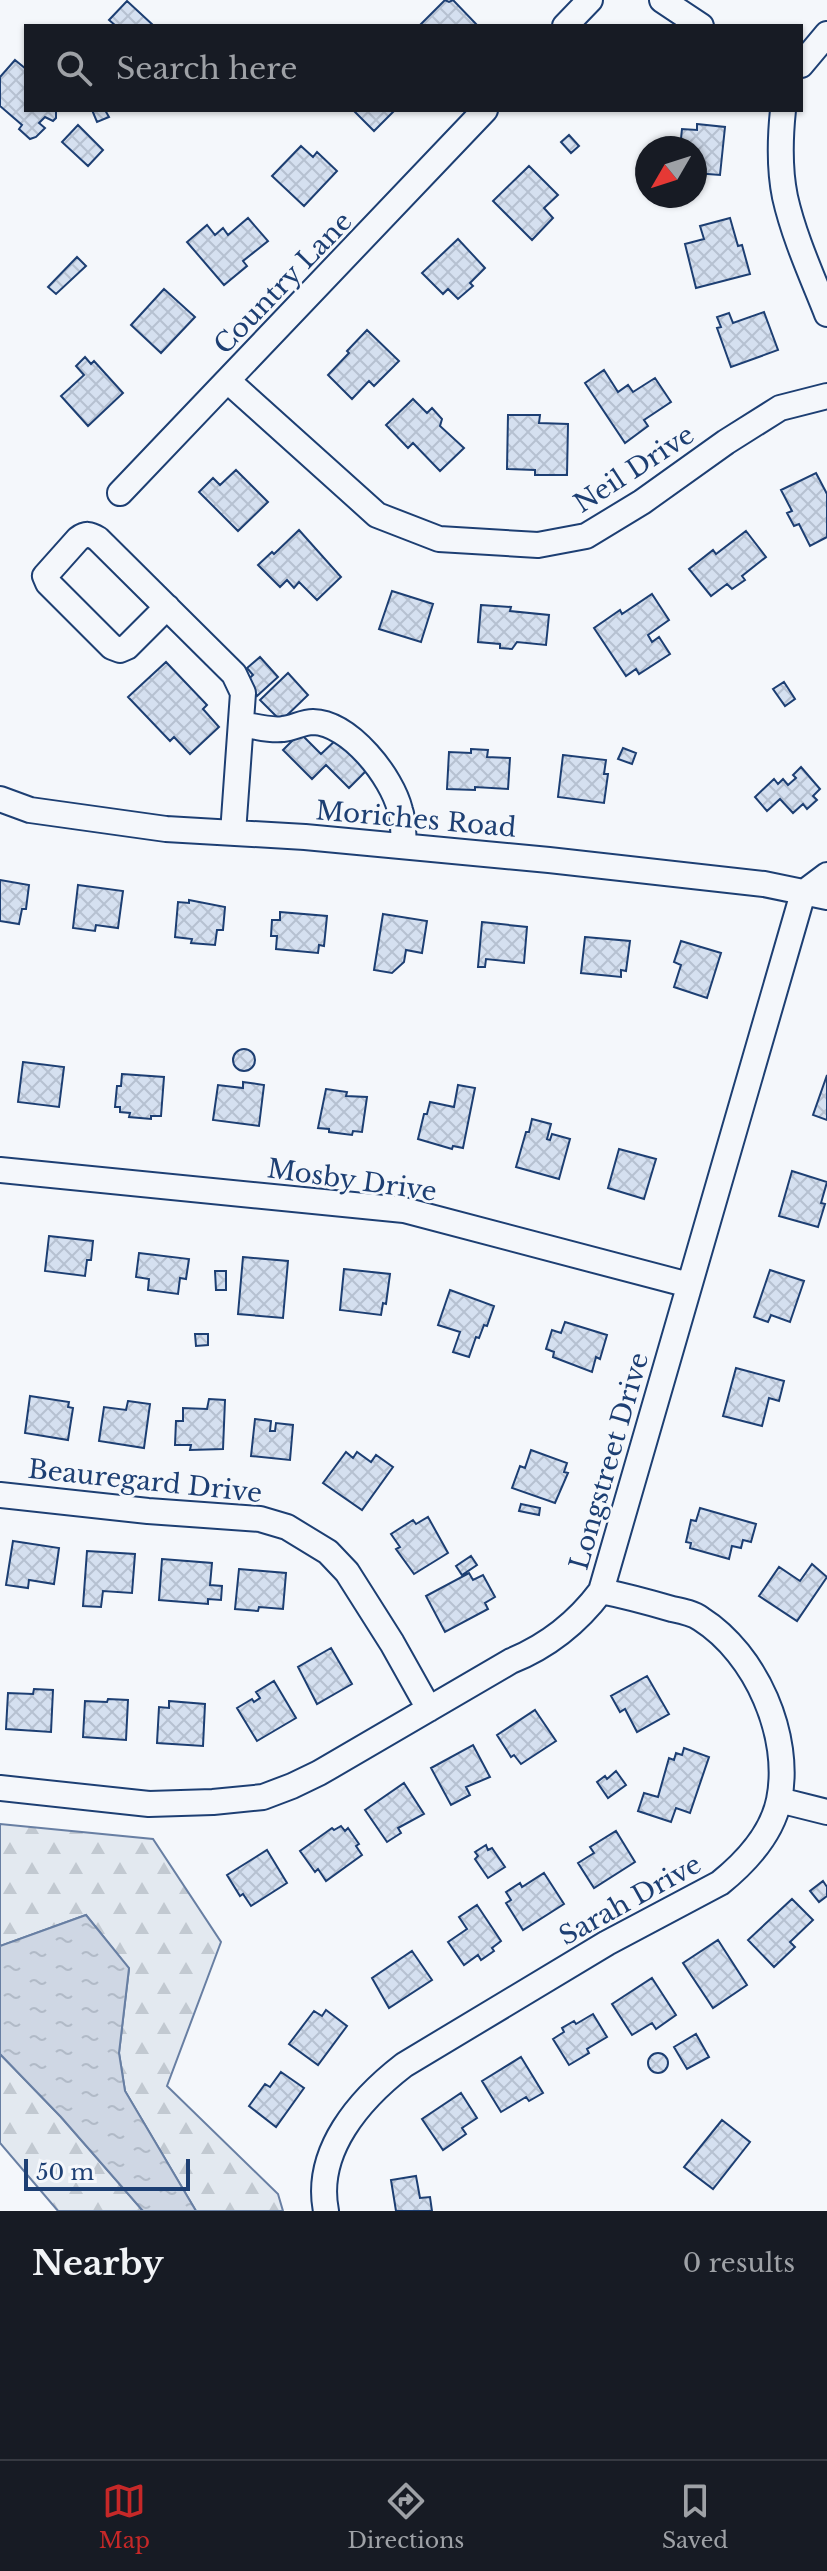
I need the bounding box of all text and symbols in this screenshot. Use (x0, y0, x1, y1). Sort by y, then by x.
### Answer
search box (24, 24, 803, 112)
icon: search (52, 46, 96, 90)
text: Search here (116, 50, 297, 87)
north arrow (635, 136, 707, 208)
street label: Country Lane (207, 205, 359, 361)
street label: Neil Drive (568, 418, 700, 520)
street label: Moriches Road (314, 794, 518, 844)
street label: Mosby Drive (265, 1152, 439, 1208)
street label: Longstreet Drive (563, 1349, 655, 1573)
street label: Beauregard Drive (26, 1453, 264, 1509)
street label: Sarah Drive (553, 1848, 707, 1952)
scale bar (24, 2155, 190, 2191)
text: 50 m (36, 2159, 94, 2186)
text: Nearby (32, 2242, 164, 2284)
text: 0 results (683, 2247, 795, 2279)
tab: Map (99, 2479, 150, 2554)
tab: Directions (347, 2479, 464, 2554)
tab: Saved (662, 2479, 728, 2554)

